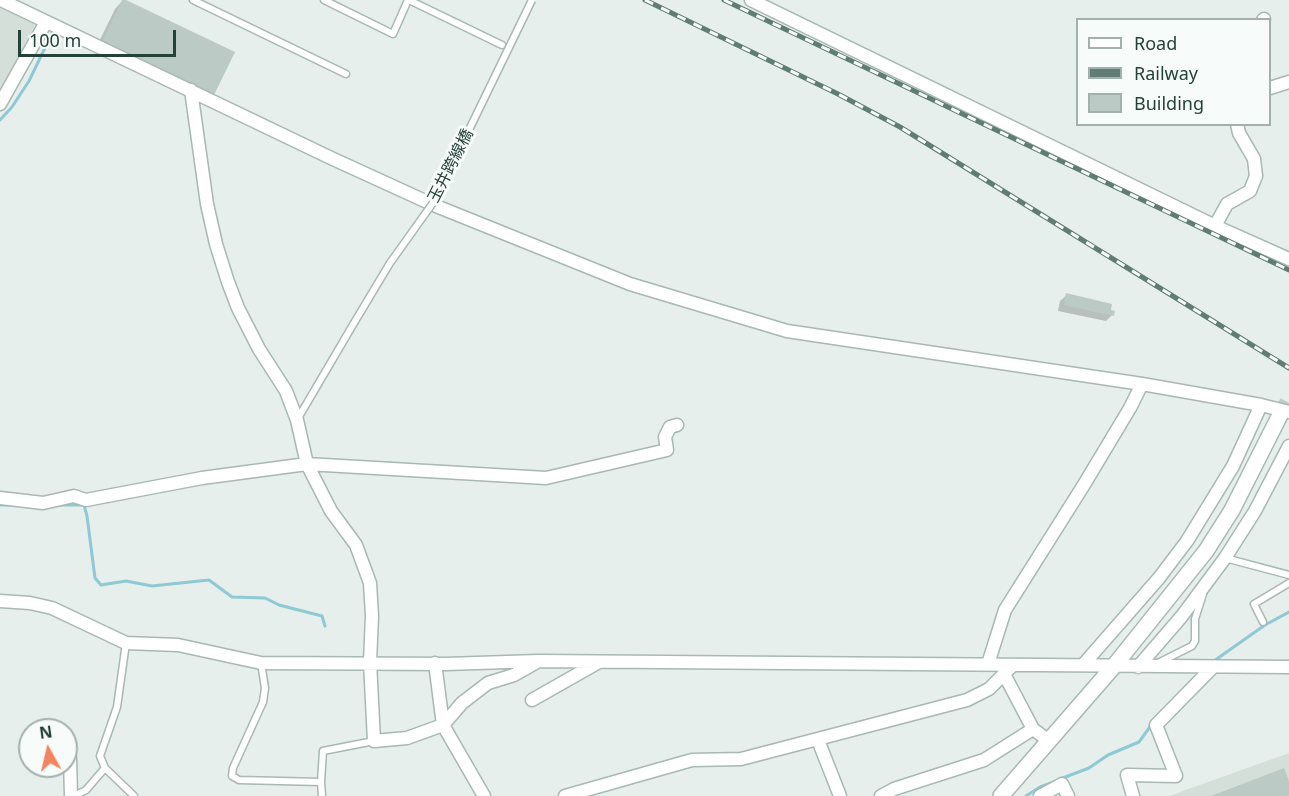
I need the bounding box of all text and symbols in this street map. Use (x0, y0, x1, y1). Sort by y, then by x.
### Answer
scale bar (21, 18, 178, 56)
legend (1076, 18, 1271, 126)
text: 100 m (29, 28, 81, 52)
text: Road (1134, 31, 1177, 55)
text: Railway (1134, 61, 1198, 85)
text: Building (1134, 91, 1204, 115)
street label: 玉井跨線橋 (424, 126, 478, 206)
north arrow (18, 718, 78, 778)
text: N (38, 720, 54, 744)

